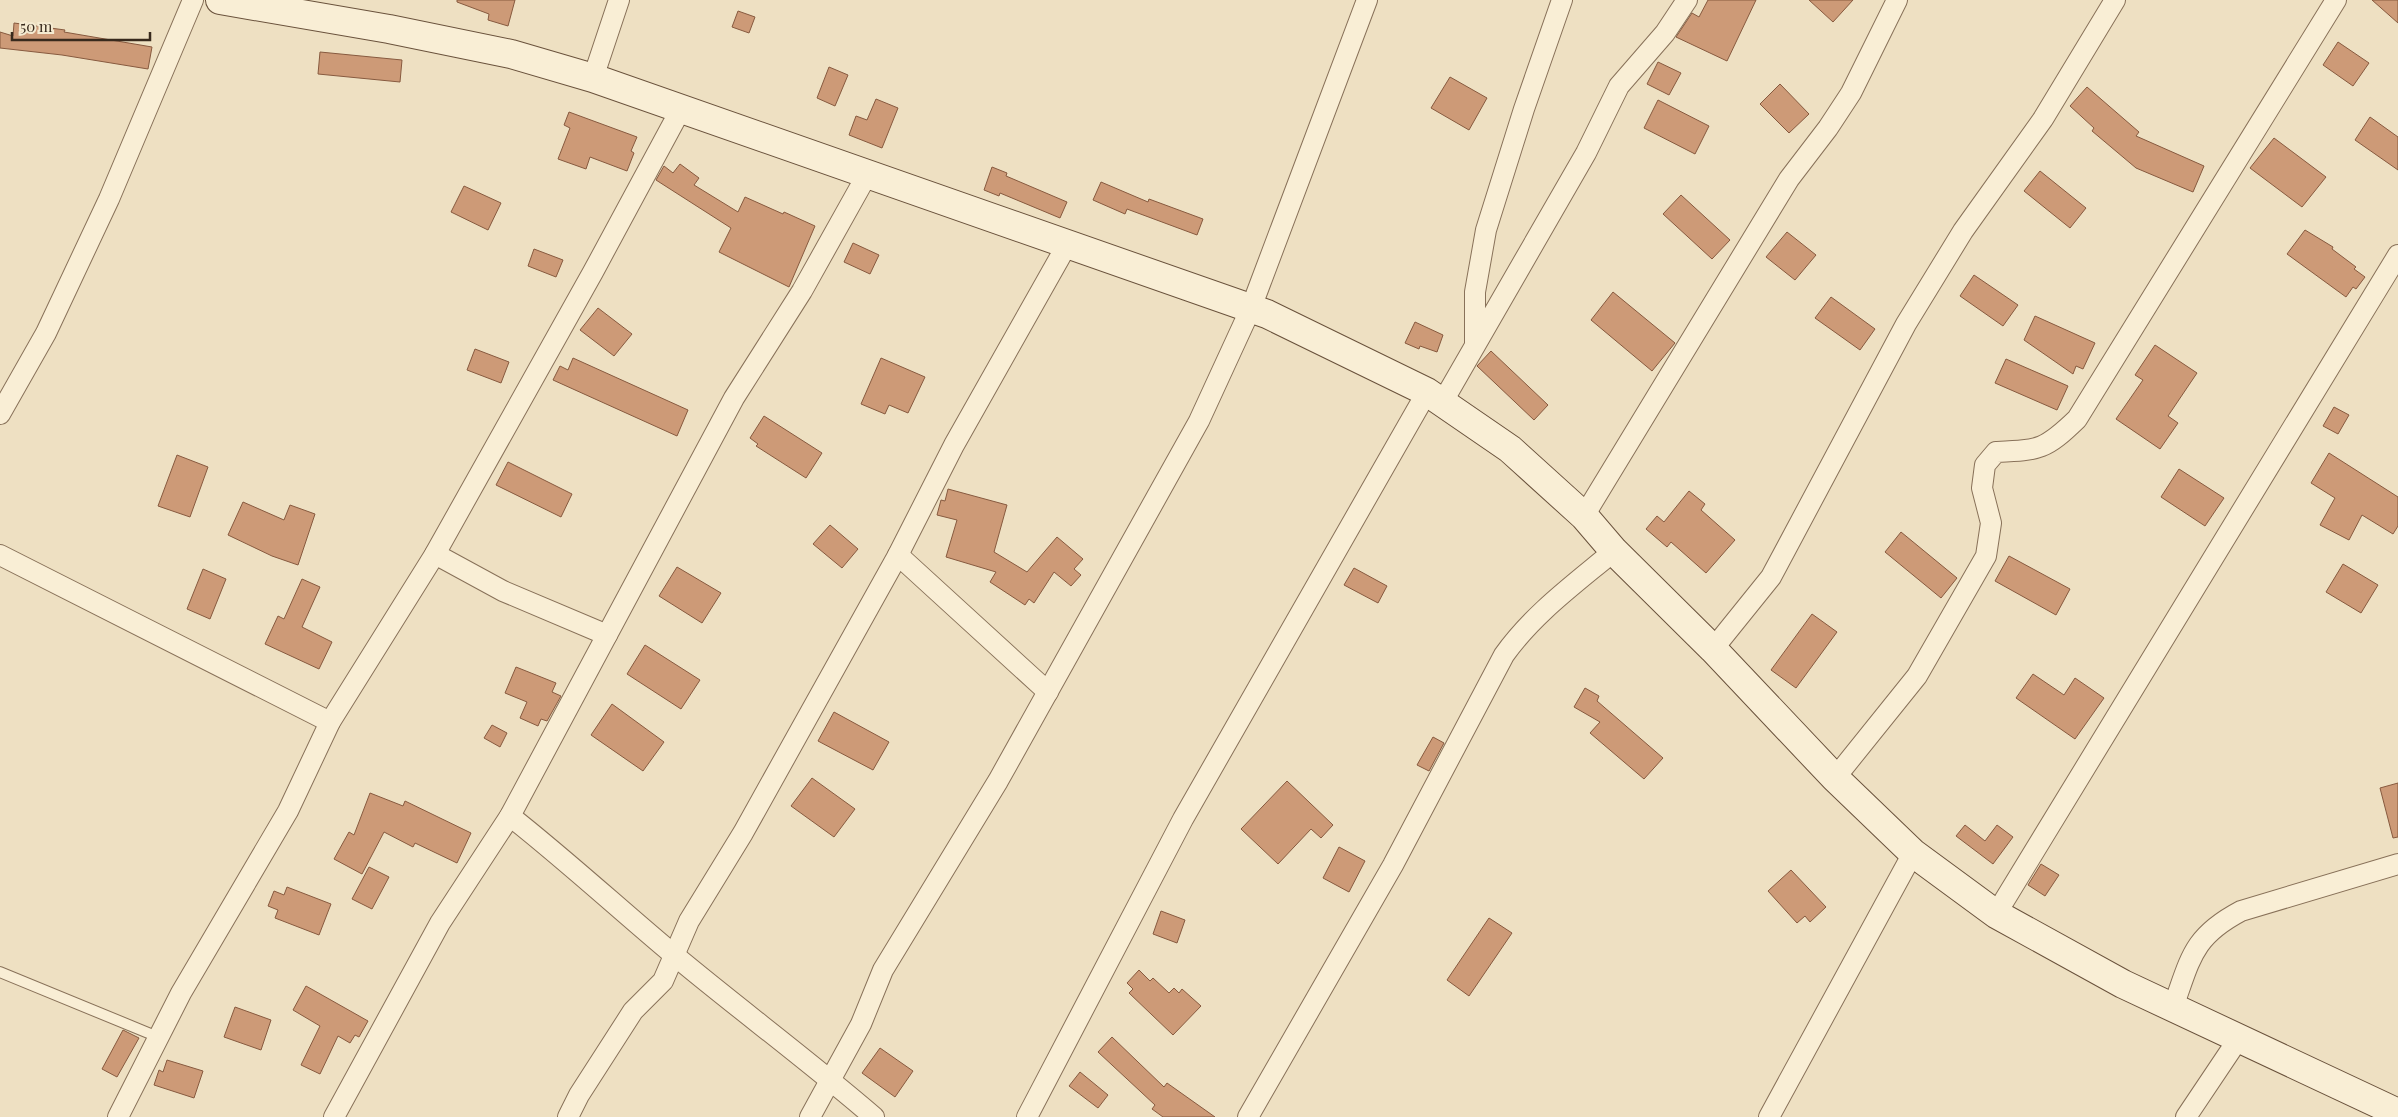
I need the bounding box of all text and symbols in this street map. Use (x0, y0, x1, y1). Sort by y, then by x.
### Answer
scale bar (12, 10, 150, 42)
text: 50 m (20, 16, 53, 36)

